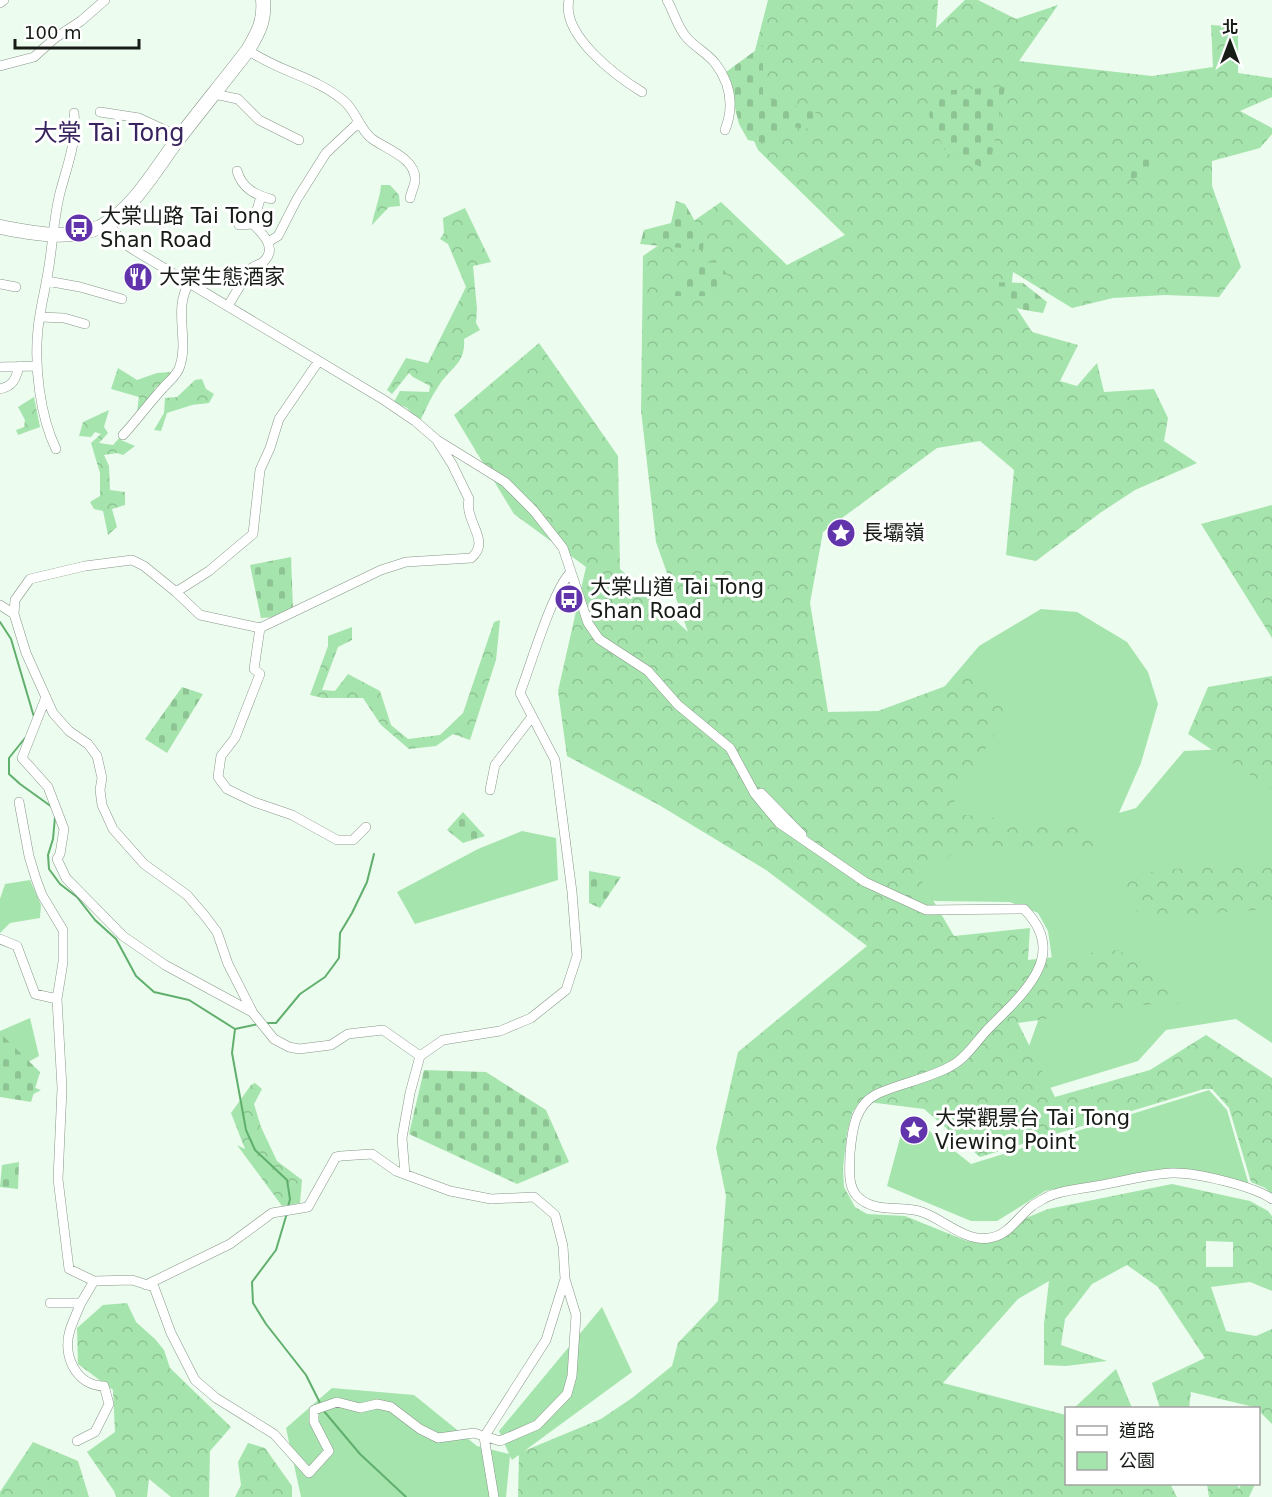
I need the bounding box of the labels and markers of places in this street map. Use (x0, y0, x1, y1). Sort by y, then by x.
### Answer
place label: 大棠山路 Tai Tong Shan Road (100, 204, 274, 252)
bus stop icon: 大棠山路 Tai Tong Shan Road (63, 212, 95, 244)
restaurant icon: 大棠生態酒家 (122, 261, 154, 293)
place label: 大棠生態酒家 (159, 265, 285, 289)
place icon: 長壩嶺 (825, 517, 857, 549)
place label: 長壩嶺 (862, 521, 925, 545)
place label: 大棠山道 Tai Tong Shan Road (590, 575, 764, 623)
bus stop icon: 大棠山道 Tai Tong Shan Road (553, 583, 585, 615)
place label: 大棠觀景台 Tai Tong Viewing Point (935, 1106, 1130, 1154)
place icon: 大棠觀景台 Tai Tong Viewing Point (898, 1114, 930, 1146)

